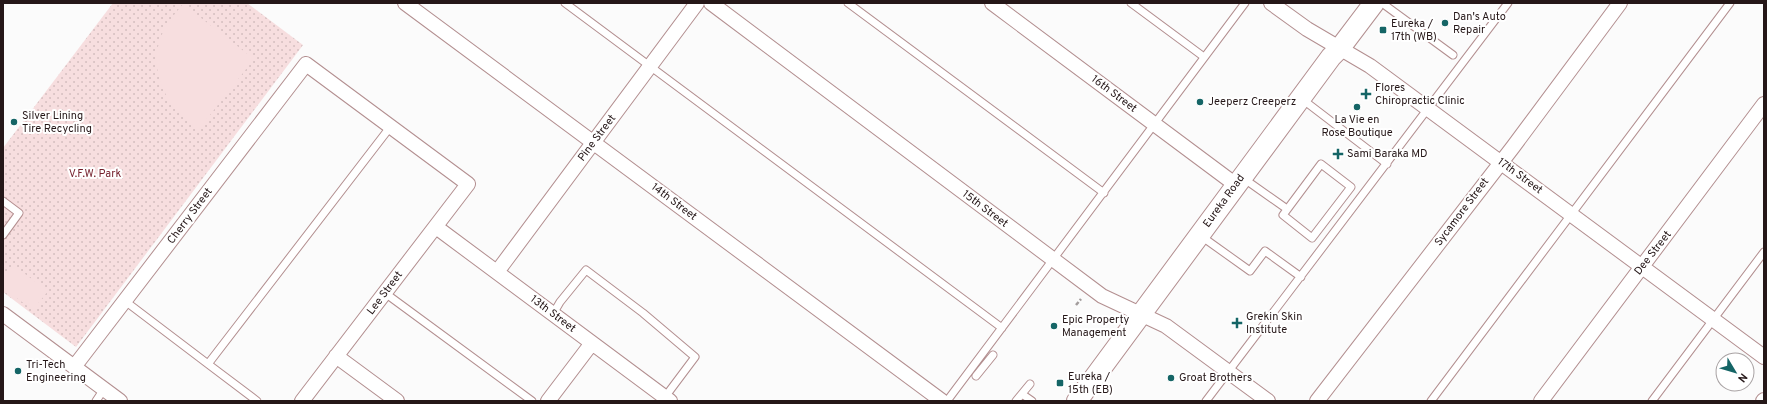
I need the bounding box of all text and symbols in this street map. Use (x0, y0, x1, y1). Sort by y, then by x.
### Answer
place label: Dan's Auto Repair (1453, 10, 1506, 37)
place label: Eureka / 17th (WB) (1391, 17, 1437, 44)
marker: Dan's Auto Repair (1440, 18, 1450, 28)
marker: Eureka / 17th (WB) (1378, 25, 1388, 35)
street label: 16th Street (1088, 72, 1140, 116)
place label: Flores Chiropractic Clinic (1375, 81, 1465, 108)
marker: Flores Chiropractic Clinic (1360, 88, 1372, 100)
place label: Jeeperz Creeperz (1208, 95, 1296, 109)
marker: Jeeperz Creeperz (1195, 97, 1205, 107)
marker: La Vie en Rose Boutique (1352, 102, 1362, 112)
place label: Silver Lining Tire Recycling (22, 109, 92, 136)
street label: Pine Street (575, 112, 619, 164)
place label: La Vie en Rose Boutique (1321, 113, 1393, 140)
marker: Silver Lining Tire Recycling (9, 117, 19, 127)
place label: Sami Baraka MD (1347, 147, 1428, 161)
marker: Sami Baraka MD (1332, 148, 1344, 160)
street label: 17th Street (1495, 155, 1545, 197)
park label: V.F.W. Park (69, 167, 121, 181)
street label: Eureka Road (1200, 172, 1248, 230)
street label: Sycamore Street (1432, 175, 1492, 249)
street label: 14th Street (648, 180, 700, 224)
street label: Cherry Street (164, 185, 216, 247)
street label: 15th Street (959, 187, 1011, 231)
street label: Dee Street (1631, 228, 1675, 278)
street label: Lee Street (364, 268, 406, 318)
street label: 13th Street (527, 292, 579, 336)
place label: Grekin Skin Institute (1246, 310, 1302, 337)
place label: Epic Property Management (1062, 313, 1129, 340)
marker: Grekin Skin Institute (1231, 317, 1243, 329)
marker: Epic Property Management (1049, 321, 1059, 331)
north arrow (1715, 352, 1755, 392)
place label: Tri-Tech Engineering (26, 358, 86, 385)
marker: Tri-Tech Engineering (13, 366, 23, 376)
place label: Eureka / 15th (EB) (1068, 370, 1113, 397)
text: N (1734, 370, 1750, 385)
place label: Groat Brothers (1179, 371, 1252, 385)
marker: Groat Brothers (1166, 373, 1176, 383)
marker: Eureka / 15th (EB) (1055, 378, 1065, 388)

